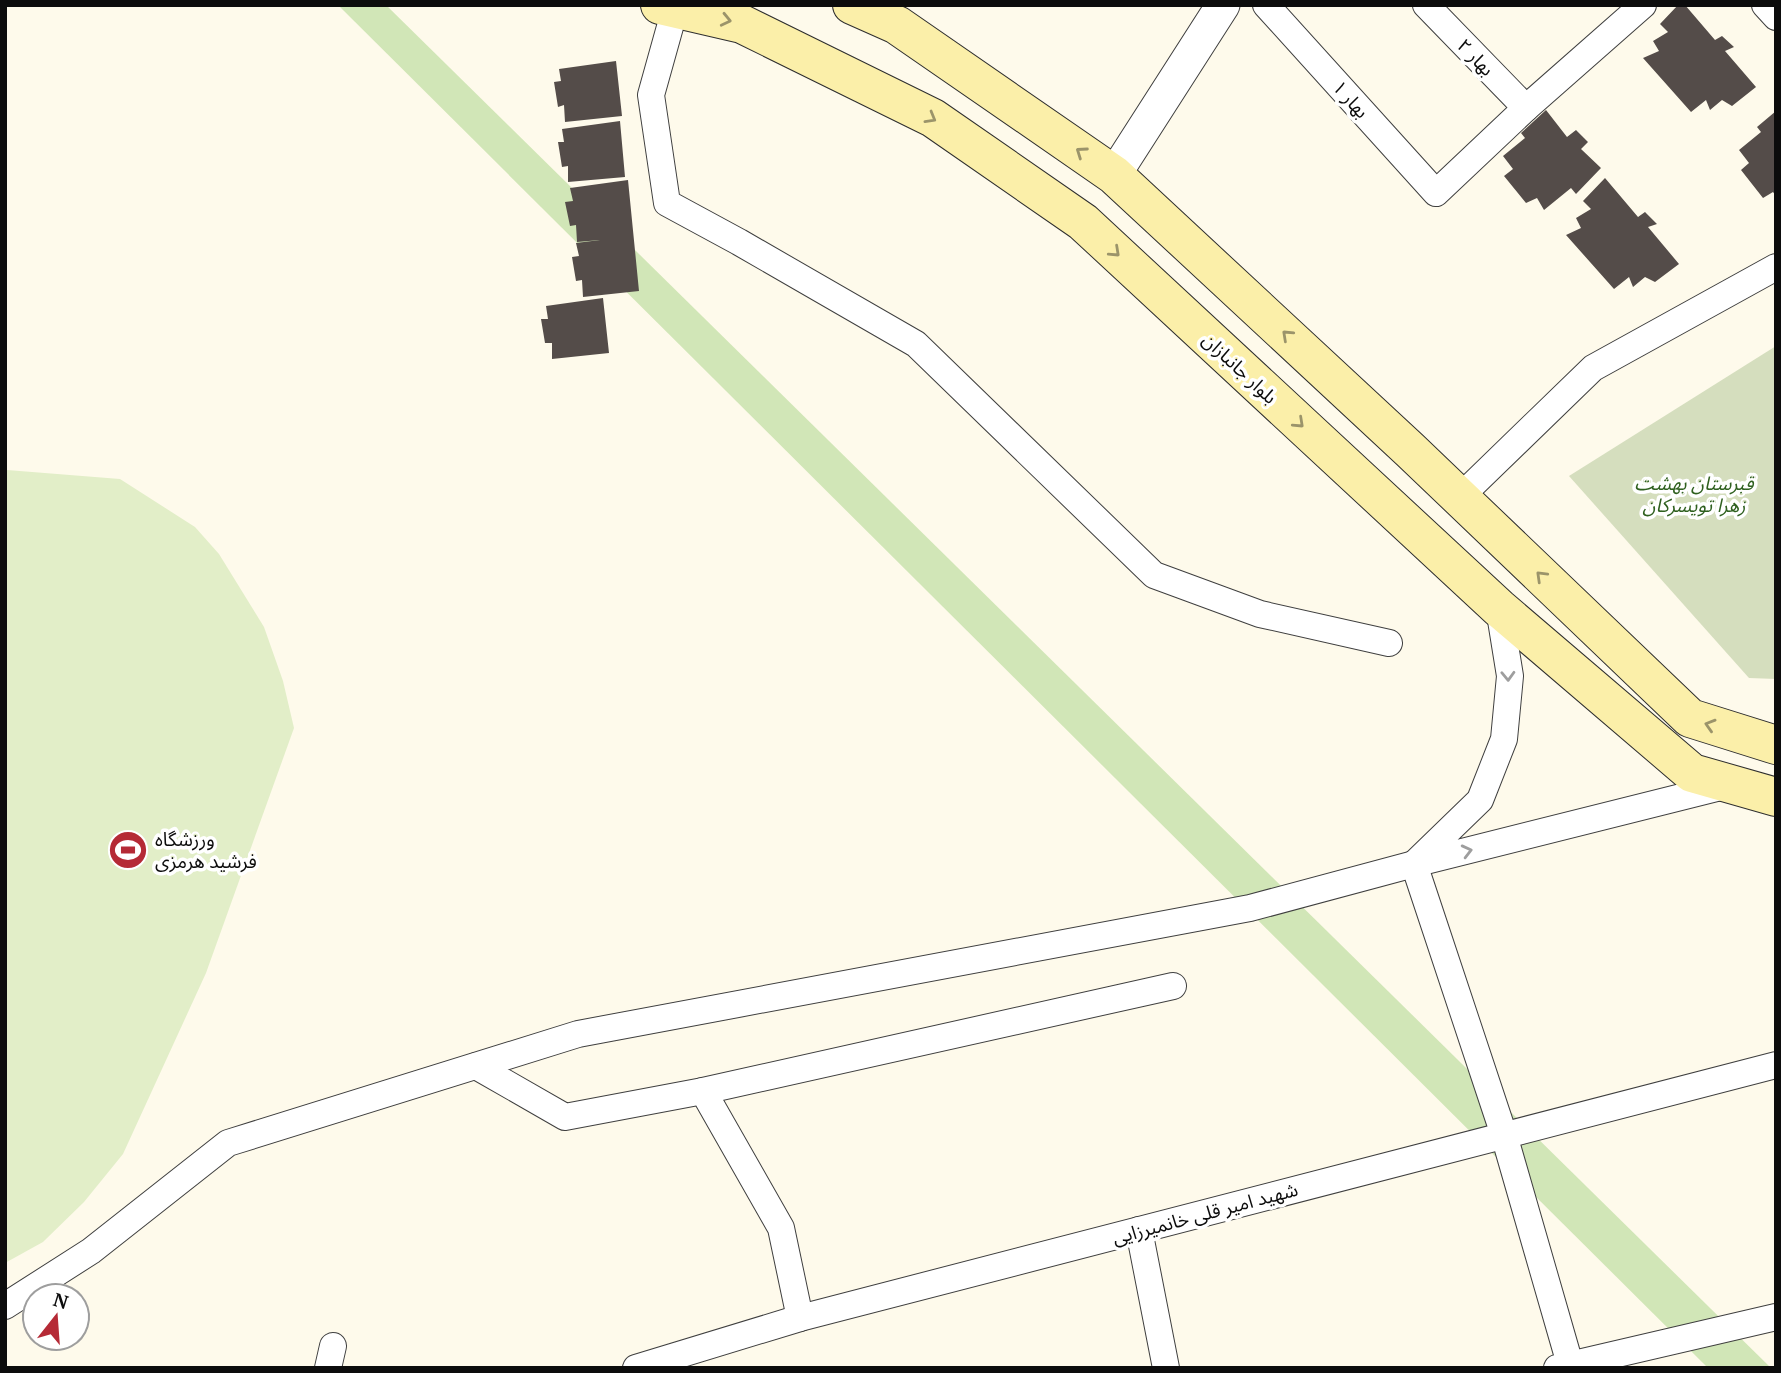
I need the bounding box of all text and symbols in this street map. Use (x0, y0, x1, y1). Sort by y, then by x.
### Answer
one-way arrow (720, 12, 732, 27)
street label: بهار ۲ (1453, 33, 1500, 81)
street label: بهار ۱ (1328, 74, 1375, 123)
one-way arrow (924, 110, 937, 123)
one-way arrow (1076, 148, 1089, 160)
one-way arrow (1107, 244, 1120, 256)
street label: بلوار جانبازان (1198, 327, 1283, 409)
one-way arrow (1282, 331, 1295, 344)
one-way arrow (1291, 415, 1304, 428)
park label: قبرستان بهشت زهرا تویسرکان (1635, 470, 1755, 517)
one-way arrow (1537, 571, 1550, 584)
one-way arrow (1501, 670, 1516, 681)
one-way arrow (1705, 718, 1717, 733)
place label: ورزشگاه فرشید هرمزی (155, 826, 257, 873)
sports icon: ورزشگاه فرشید هرمزی (107, 829, 149, 871)
one-way arrow (1461, 845, 1473, 859)
street label: شهید امیر قلی خانمیرزایی (1109, 1176, 1300, 1249)
north arrow (21, 1282, 91, 1352)
text: N (51, 1286, 72, 1314)

